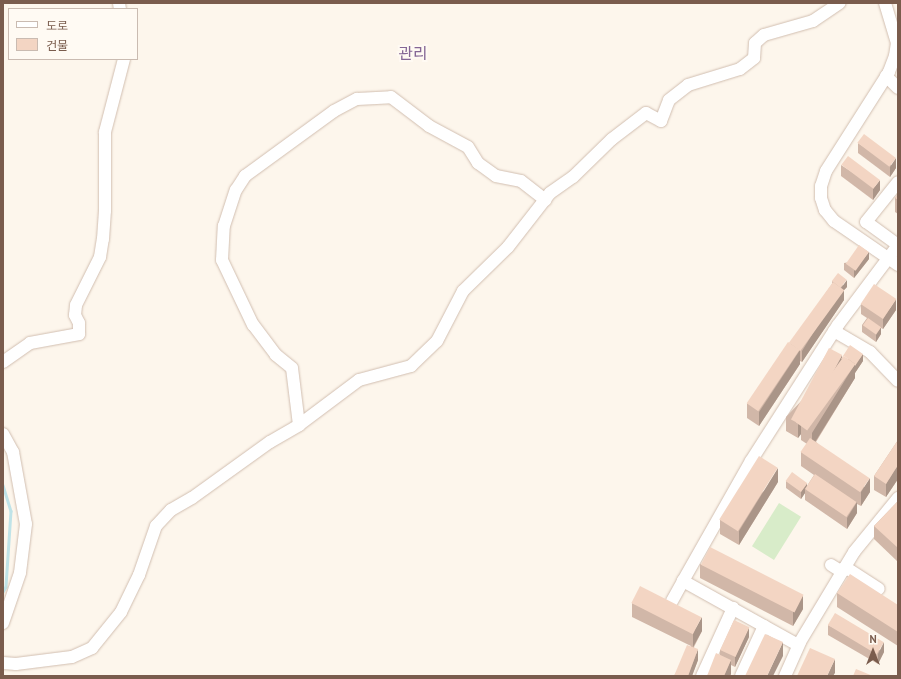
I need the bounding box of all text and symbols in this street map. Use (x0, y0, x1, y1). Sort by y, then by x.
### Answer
legend (8, 8, 138, 60)
text: 도로 (46, 18, 68, 33)
text: 건물 (46, 38, 68, 53)
district label: 관리 (398, 43, 428, 63)
north arrow (853, 631, 893, 671)
text: N (869, 632, 877, 646)

